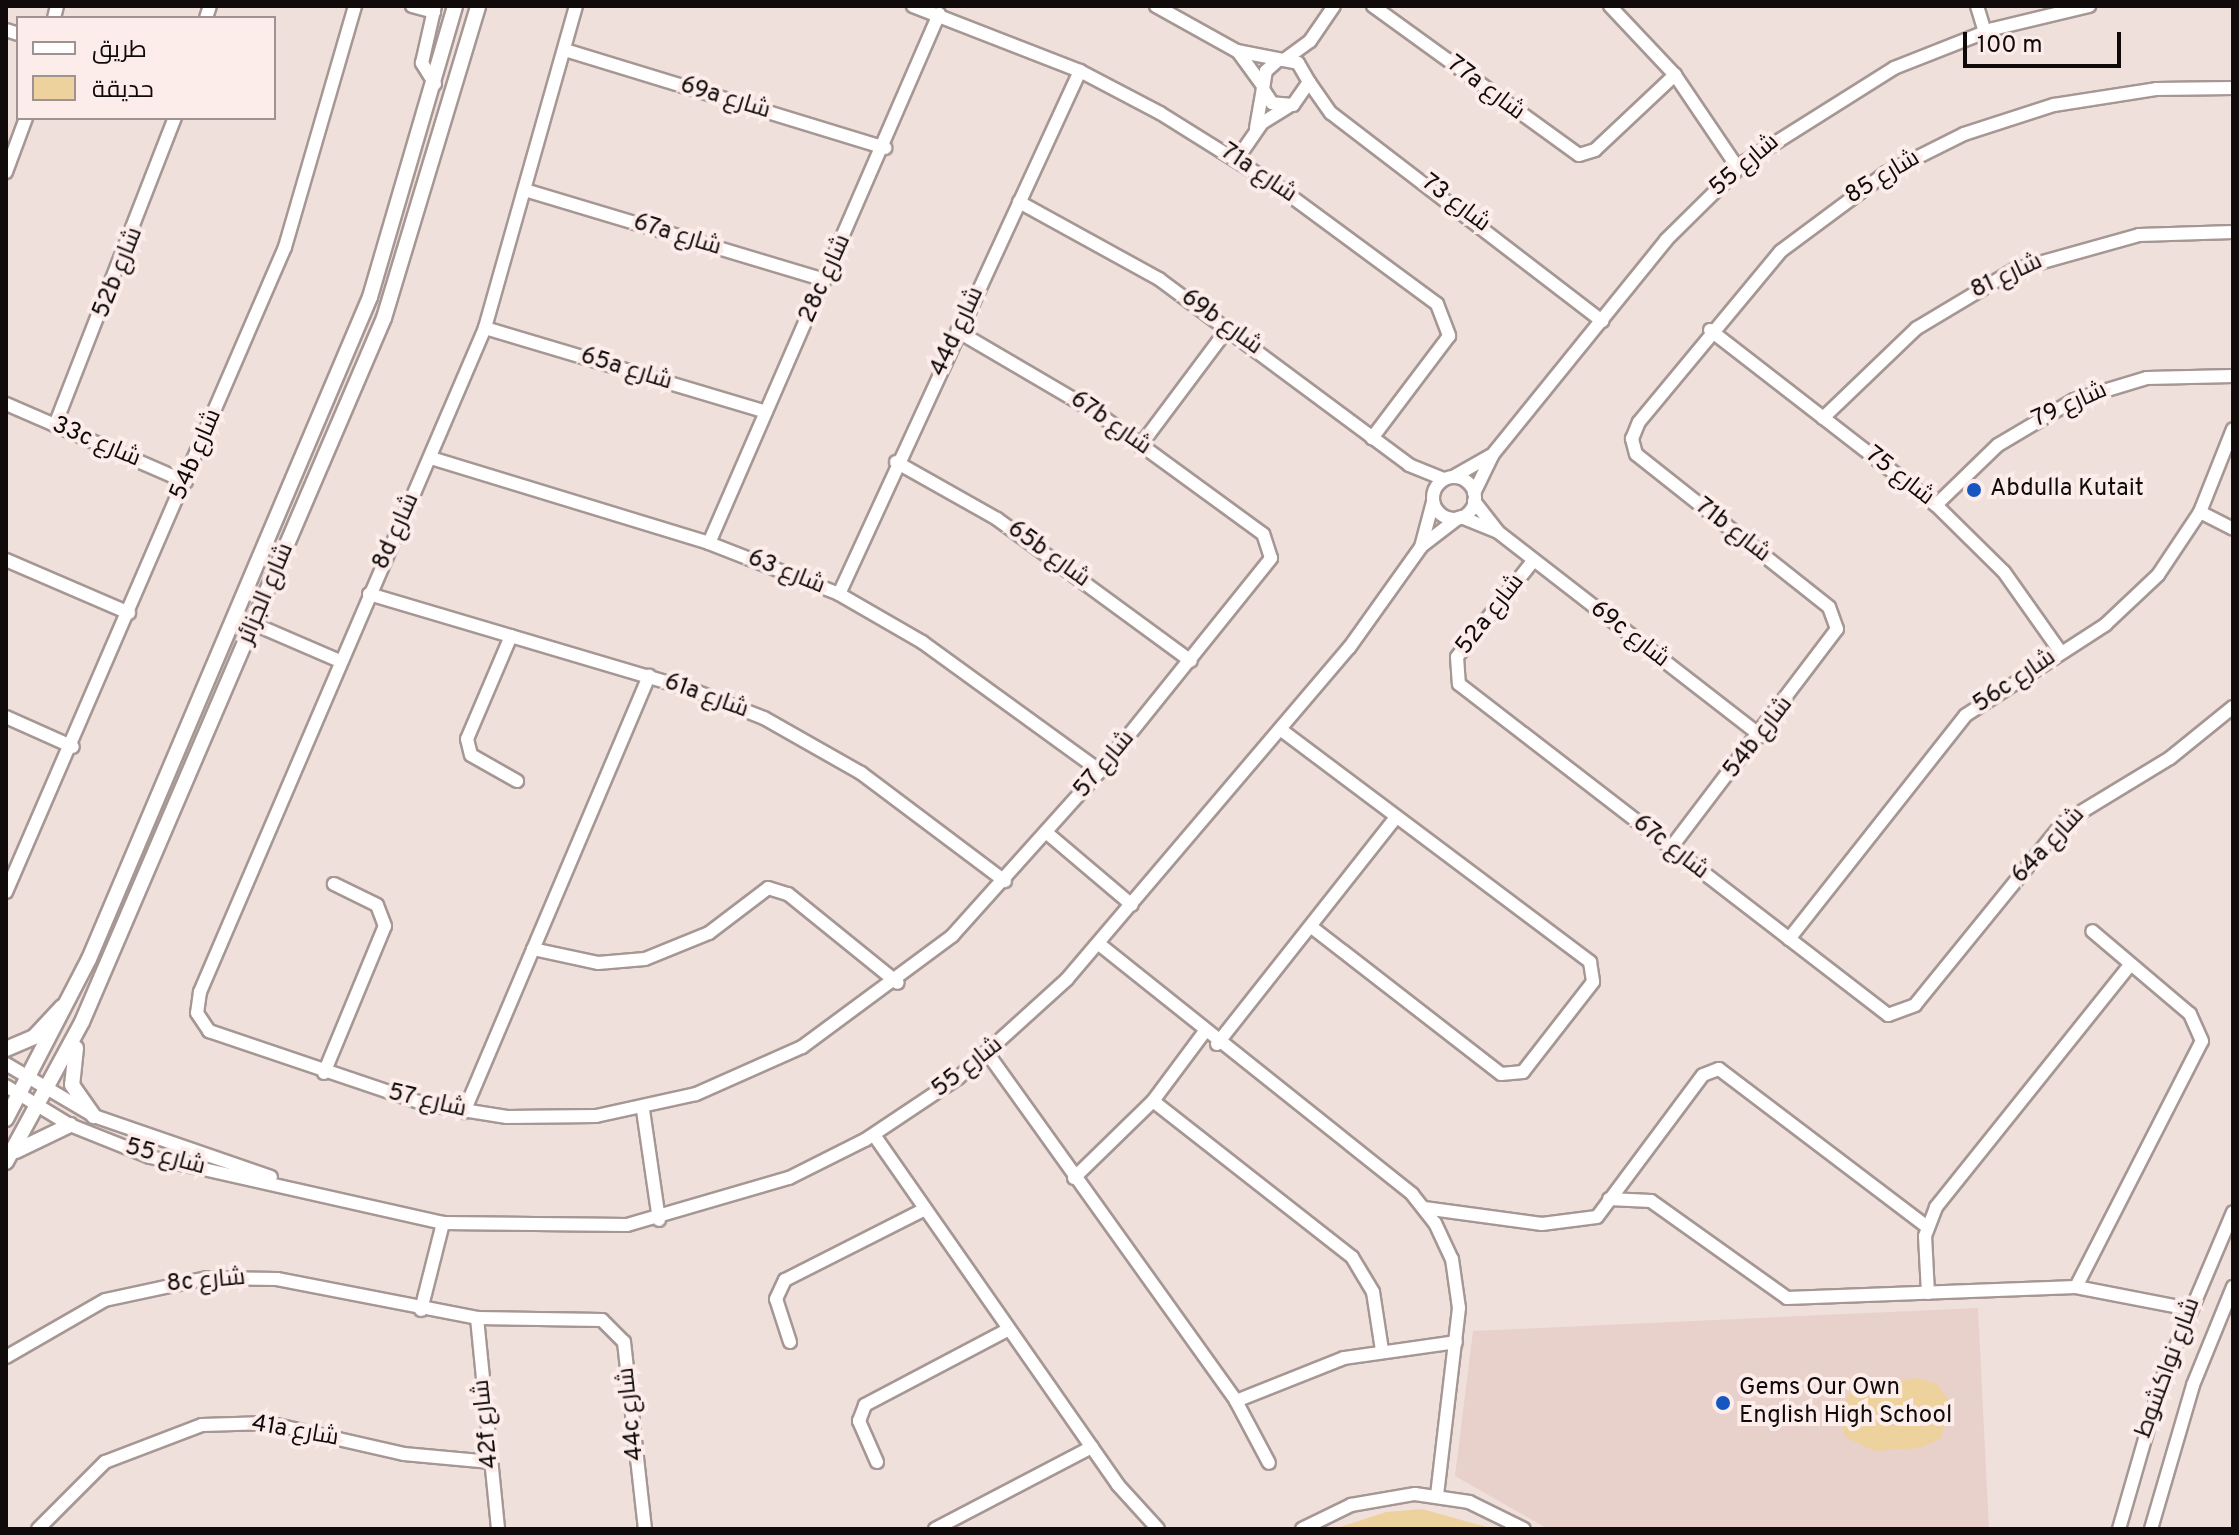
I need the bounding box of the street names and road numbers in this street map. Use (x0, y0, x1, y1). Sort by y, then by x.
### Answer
street label: 77a شارع (1440, 50, 1530, 128)
street label: 69a شارع (677, 72, 773, 126)
street label: شارع 55 (1704, 129, 1786, 203)
street label: 71a شارع (1214, 138, 1302, 210)
street label: شارع 85 (1841, 145, 1925, 211)
street label: شارع 73 (1415, 169, 1495, 239)
street label: 67a شارع (630, 209, 724, 263)
street label: 52b شارع (88, 224, 150, 322)
street label: 28c شارع (794, 230, 858, 328)
street label: شارع 81 (1967, 248, 2047, 306)
street label: 44d شارع (925, 283, 991, 381)
street label: 69b شارع (1175, 284, 1267, 362)
street label: 65a شارع (577, 342, 675, 398)
street label: شارع 79 (2028, 377, 2112, 435)
street label: 67b شارع (1064, 386, 1156, 462)
street label: 54b شارع (165, 405, 229, 505)
street label: 33c شارع (47, 412, 145, 474)
street label: شارع 75 (1859, 441, 1939, 513)
street label: 8d شارع (367, 489, 427, 575)
street label: 71b شارع (1689, 493, 1775, 569)
street label: 65b شارع (1001, 515, 1095, 595)
street label: شارع الجزائر (233, 539, 301, 649)
street label: شارع 63 (743, 544, 829, 602)
street label: 52a شارع (1451, 569, 1531, 661)
street label: 69c شارع (1584, 595, 1674, 675)
street label: 56c شارع (1968, 644, 2062, 720)
street label: 61a شارع (660, 669, 752, 725)
street label: 54b شارع (1718, 691, 1800, 785)
street label: شارع 57 (1068, 725, 1142, 805)
street label: 64a شارع (2006, 802, 2092, 890)
street label: 67c شارع (1626, 809, 1714, 887)
street label: شارع 55 (927, 1031, 1009, 1105)
street label: شارع 57 (385, 1079, 469, 1125)
street label: شارع 55 (122, 1133, 208, 1183)
street label: 8c شارع (165, 1264, 247, 1300)
street label: شارع نواكشوط (2130, 1294, 2208, 1442)
street label: 44c شارع (613, 1366, 651, 1462)
street label: 42f شارع (468, 1378, 506, 1470)
street label: 41a شارع (249, 1410, 341, 1454)

